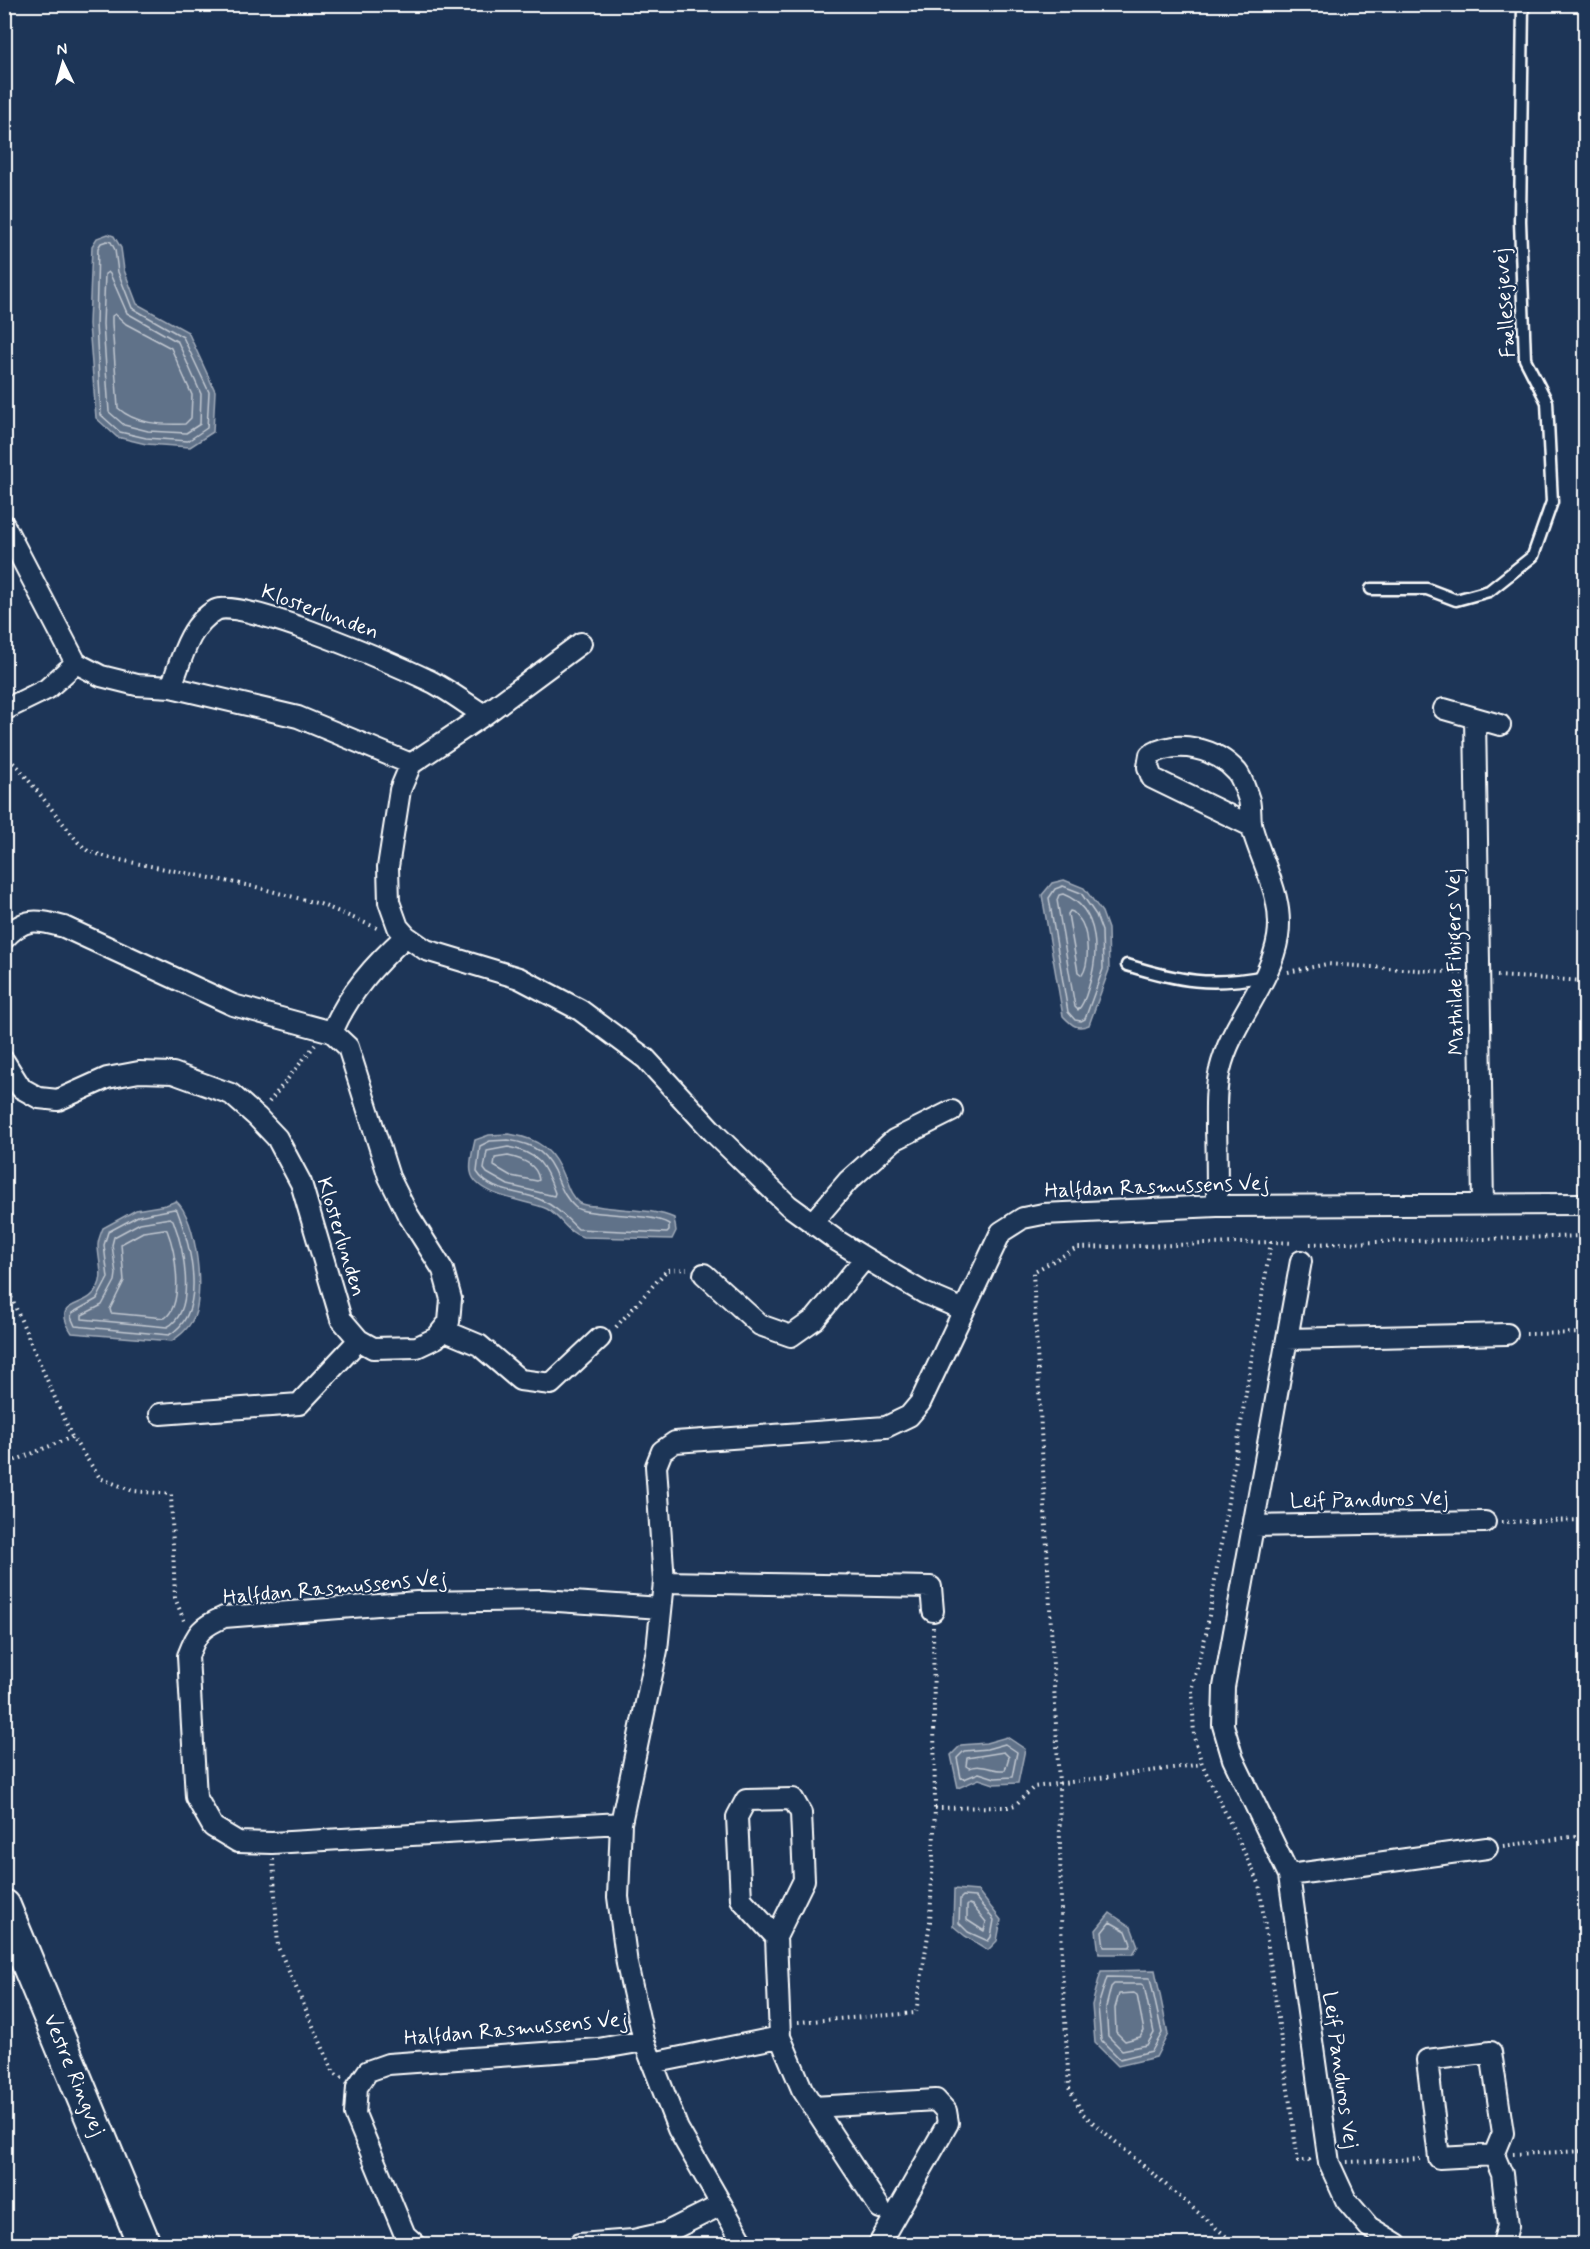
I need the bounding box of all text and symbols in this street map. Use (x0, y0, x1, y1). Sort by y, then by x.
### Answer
north arrow (33, 33, 93, 93)
text: N (56, 39, 68, 60)
street label: Fællesejevej (1487, 247, 1523, 359)
street label: Klosterlunden (257, 578, 383, 646)
street label: Mathilde Fibigers Vej (1439, 868, 1473, 1056)
street label: Halfdan Rasmussens Vej (1044, 1169, 1270, 1205)
street label: Klosterlunden (310, 1174, 372, 1300)
street label: Leif Panduros Vej (1290, 1485, 1448, 1515)
street label: Halfdan Rasmussens Vej (222, 1564, 448, 1612)
street label: Leif Panduros Vej (1315, 1990, 1365, 2150)
street label: Halfdan Rasmussens Vej (403, 2005, 629, 2053)
street label: Vestre Ringvej (36, 2010, 112, 2140)

